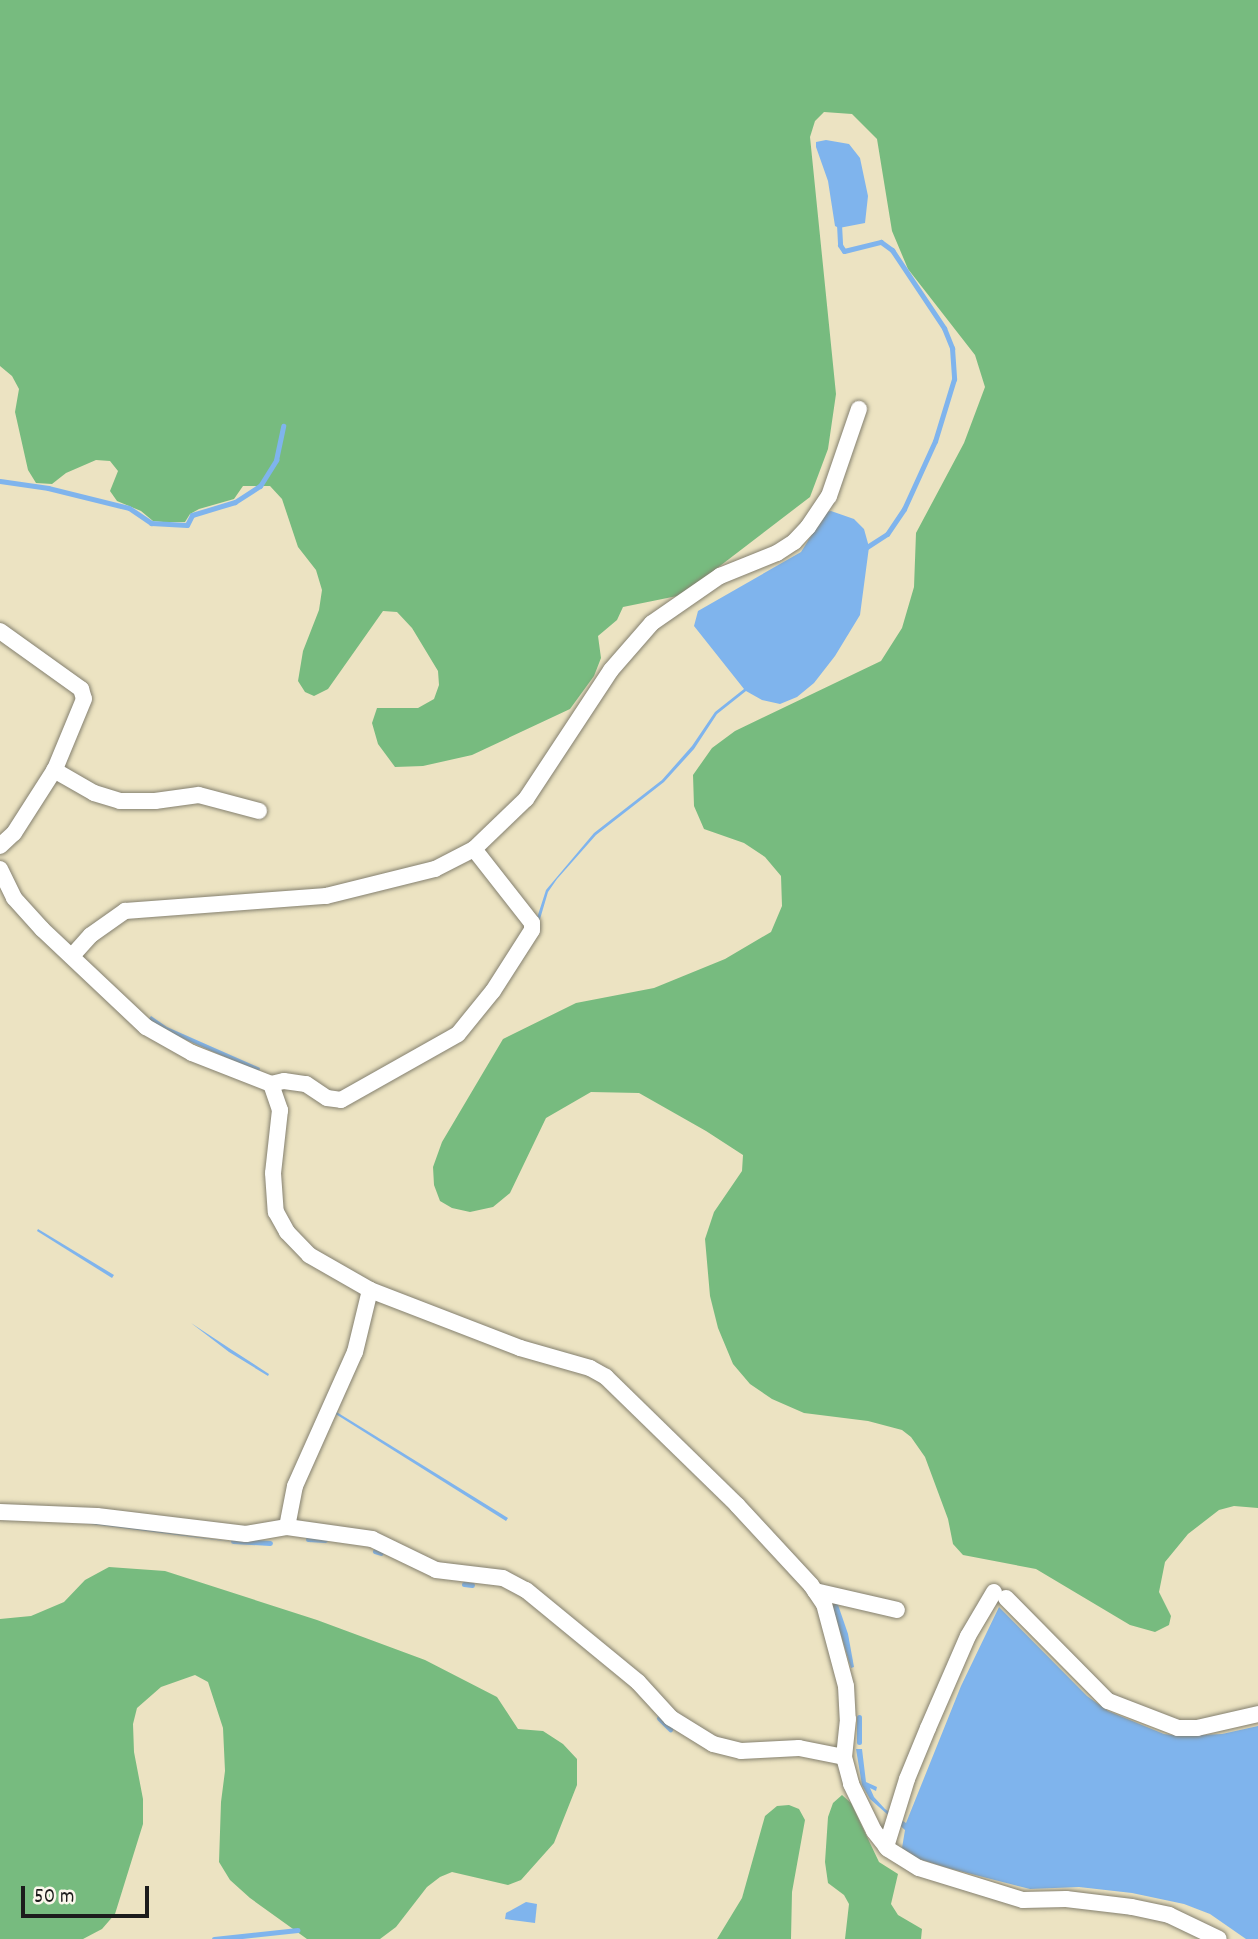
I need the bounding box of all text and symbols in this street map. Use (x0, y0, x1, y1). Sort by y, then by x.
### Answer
scale bar (24, 1872, 152, 1916)
text: 50 m (34, 1883, 74, 1913)

